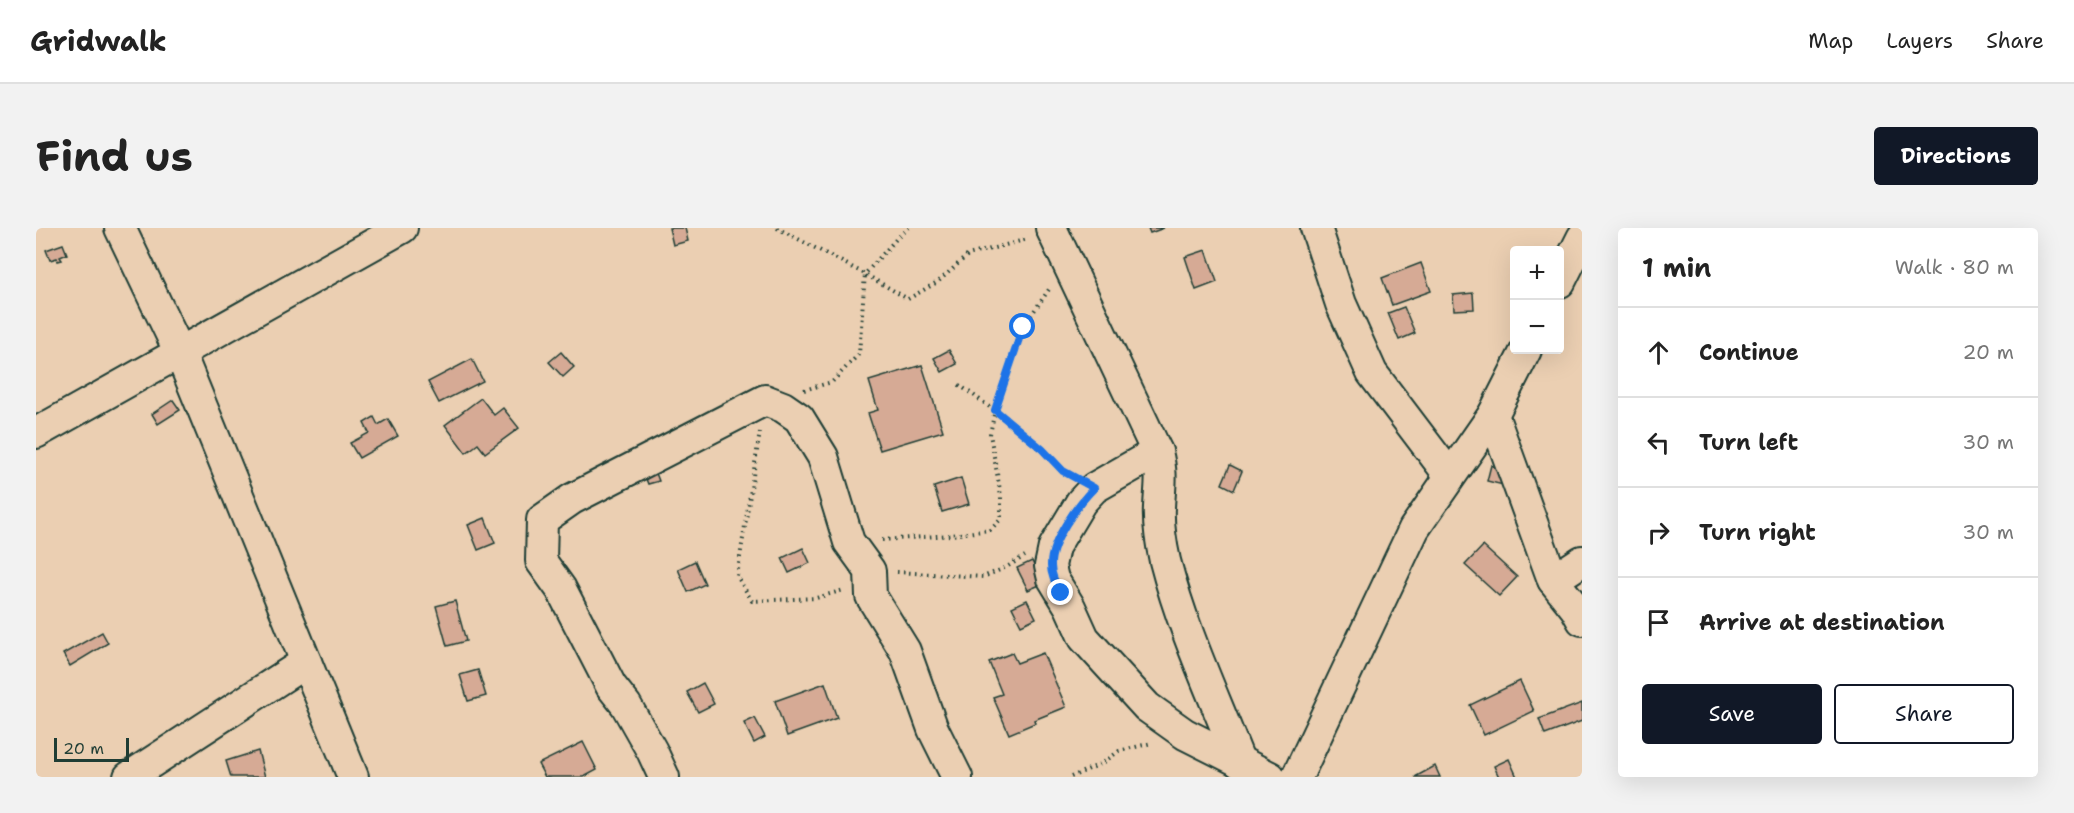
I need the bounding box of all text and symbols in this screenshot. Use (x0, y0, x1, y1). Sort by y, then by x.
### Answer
text: Gridwalk (30, 22, 167, 60)
text: Map (1808, 27, 1853, 55)
text: Layers (1886, 27, 1953, 55)
text: Share (1986, 27, 2044, 55)
button: Directions (1874, 127, 2038, 185)
text: Find us (36, 128, 193, 184)
map controls (1510, 246, 1564, 354)
button: + (1510, 246, 1564, 300)
text: 1 min (1642, 250, 1711, 285)
text: Walk · 80 m (1895, 254, 2014, 280)
button: − (1510, 300, 1564, 354)
route start (1009, 313, 1035, 339)
icon: ahead (1642, 336, 1675, 369)
text: Continue (1699, 338, 1799, 367)
text: 20 m (1963, 339, 2014, 365)
icon: left (1642, 426, 1675, 459)
text: Turn left (1699, 428, 1798, 457)
text: 30 m (1962, 429, 2014, 455)
icon: right (1642, 516, 1675, 549)
text: Turn right (1699, 518, 1816, 547)
text: 30 m (1962, 519, 2014, 545)
route end (1047, 579, 1073, 605)
icon: arrive (1642, 606, 1675, 639)
text: Arrive at destination (1699, 608, 1945, 637)
button: Save (1642, 684, 1822, 744)
button: Share (1834, 684, 2014, 744)
scale bar (54, 735, 129, 762)
text: 20 m (63, 738, 104, 759)

